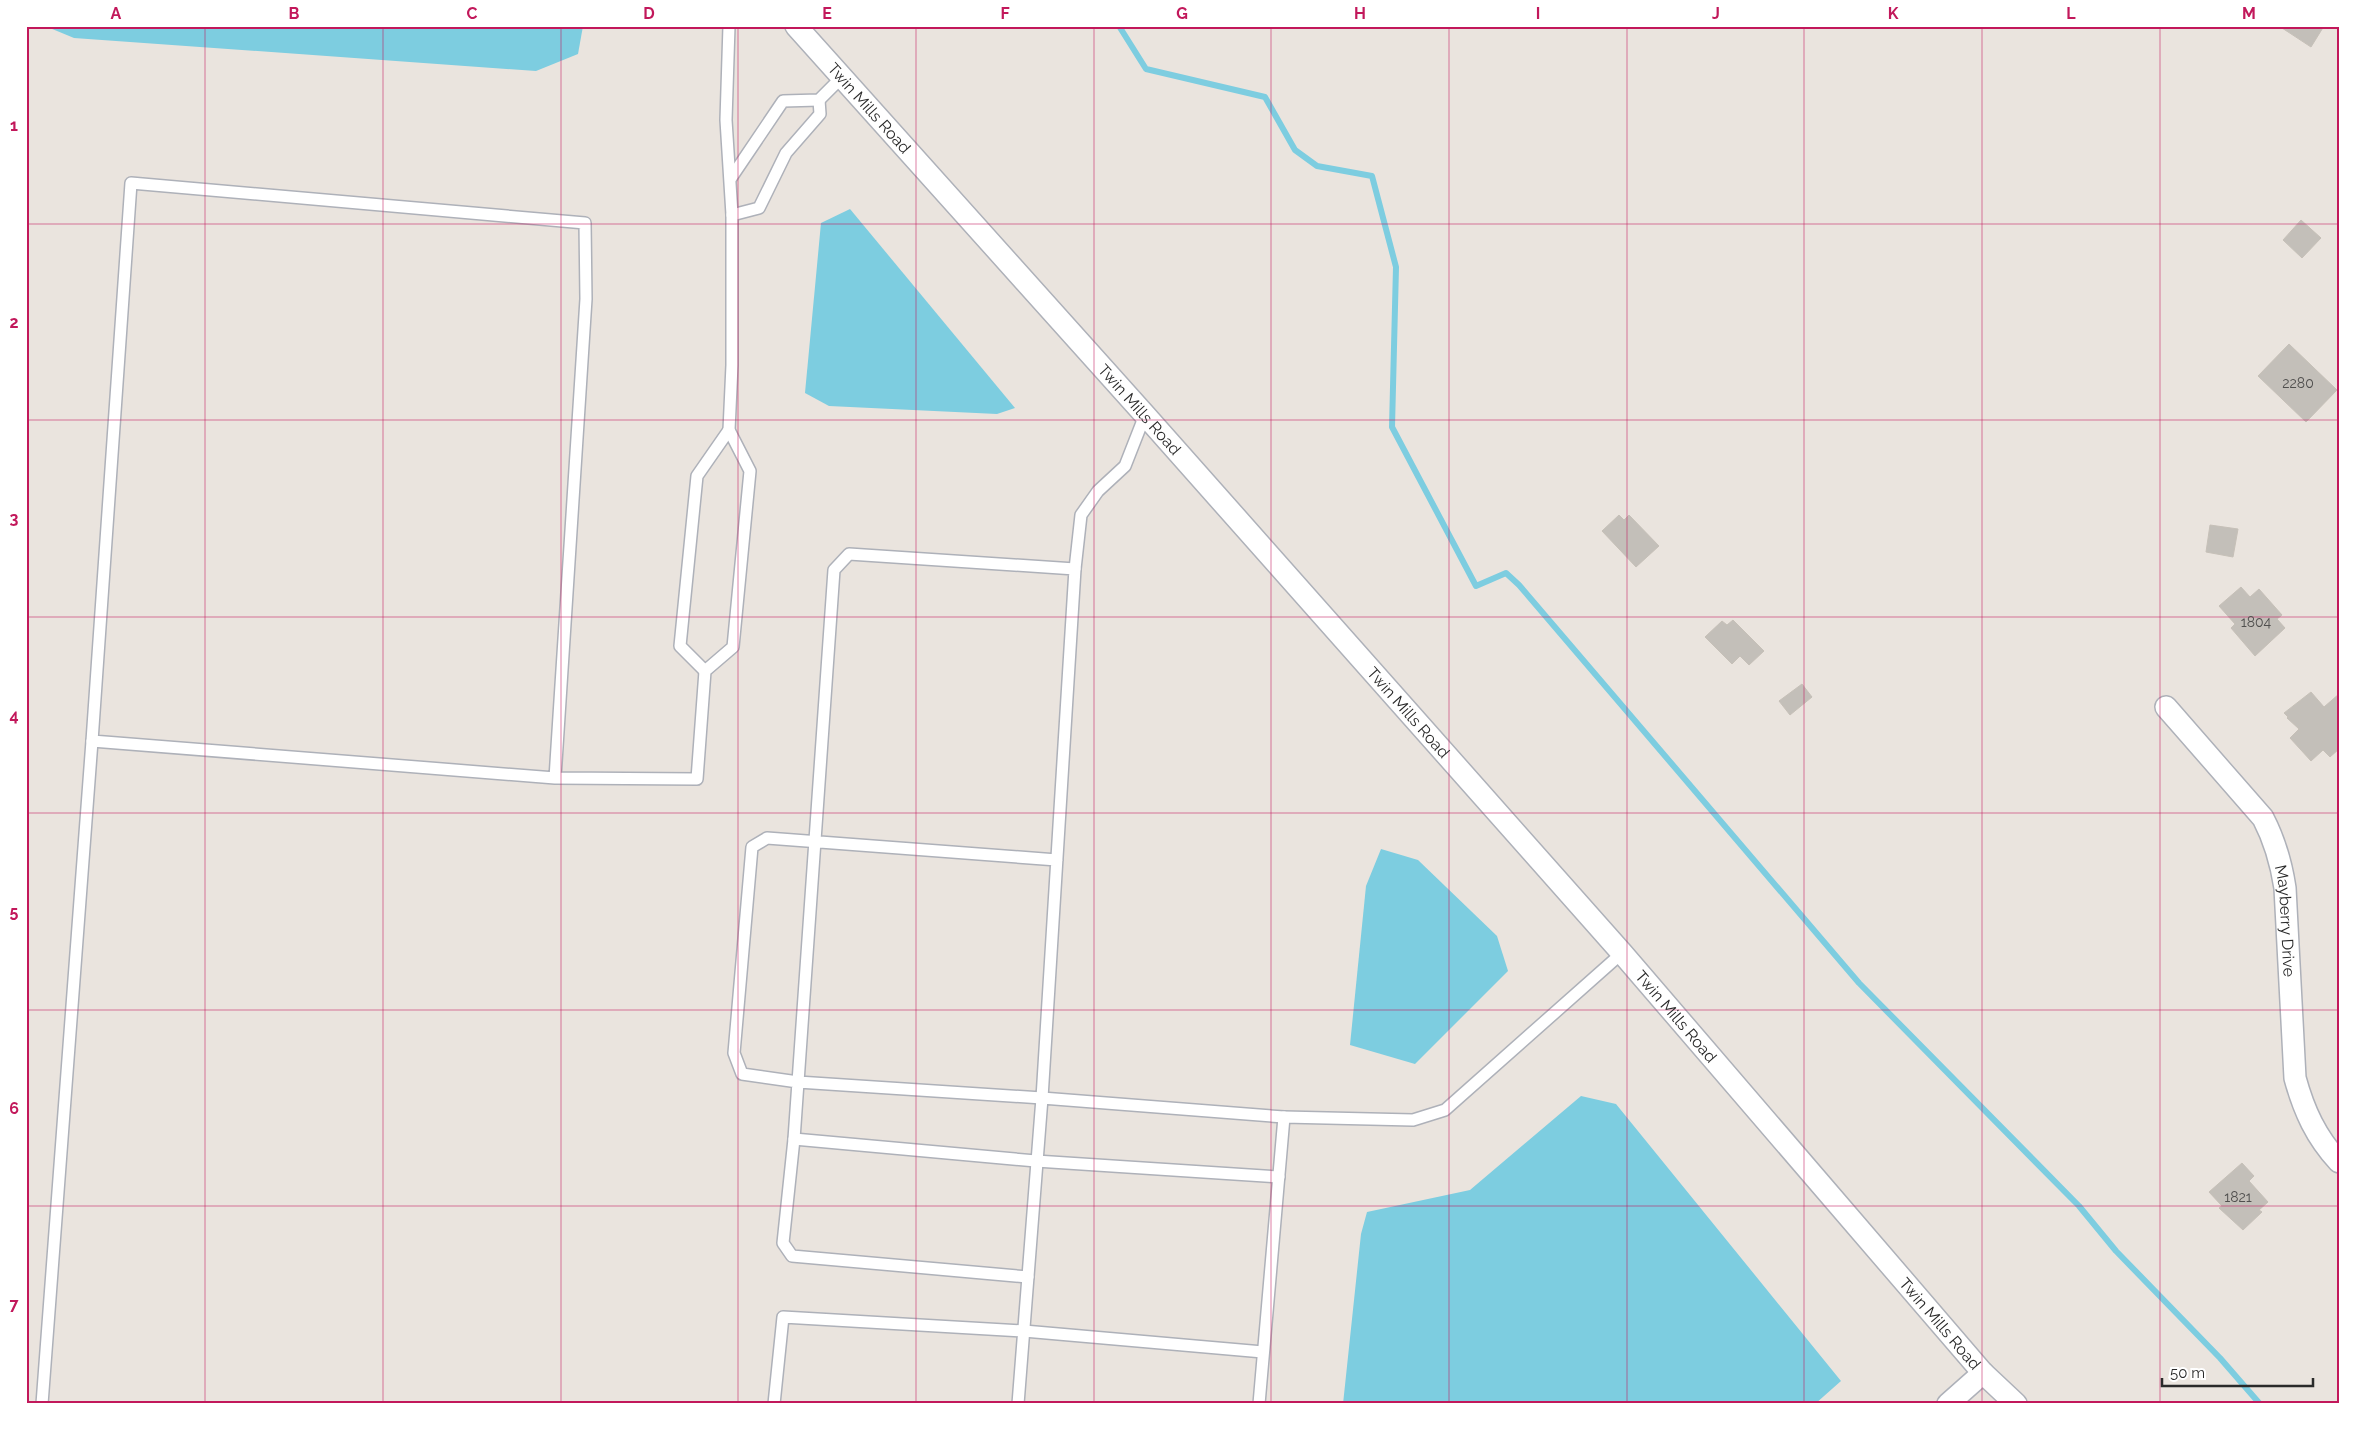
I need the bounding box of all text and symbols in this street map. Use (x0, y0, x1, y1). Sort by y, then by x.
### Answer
text: A (111, 4, 122, 23)
text: B (289, 4, 300, 23)
text: C (467, 4, 478, 23)
text: D (643, 4, 655, 23)
text: E (822, 4, 832, 23)
text: F (1000, 4, 1010, 23)
text: G (1176, 4, 1188, 23)
text: H (1354, 4, 1366, 23)
text: I (1536, 4, 1540, 23)
text: J (1712, 4, 1720, 23)
text: K (1888, 4, 1899, 23)
text: L (2066, 4, 2076, 23)
text: M (2242, 4, 2256, 23)
street label: Twin Mills Road (824, 59, 915, 157)
text: 1 (10, 116, 18, 135)
text: 2 (9, 313, 19, 332)
street label: Twin Mills Road (1094, 360, 1185, 459)
house number: 2280 (2282, 375, 2314, 391)
text: 3 (10, 509, 19, 528)
house number: 1804 (2241, 614, 2272, 630)
street label: Twin Mills Road (1363, 663, 1454, 762)
text: 4 (9, 706, 19, 725)
street label: Mayberry Drive (2271, 863, 2299, 977)
text: 5 (10, 902, 19, 921)
street label: Twin Mills Road (1632, 966, 1721, 1066)
text: 6 (9, 1099, 19, 1118)
house number: 1821 (2224, 1189, 2252, 1205)
street label: Twin Mills Road (1896, 1274, 1985, 1373)
text: 7 (10, 1295, 19, 1314)
scale bar (2162, 1355, 2314, 1387)
text: 50 m (2170, 1364, 2205, 1382)

